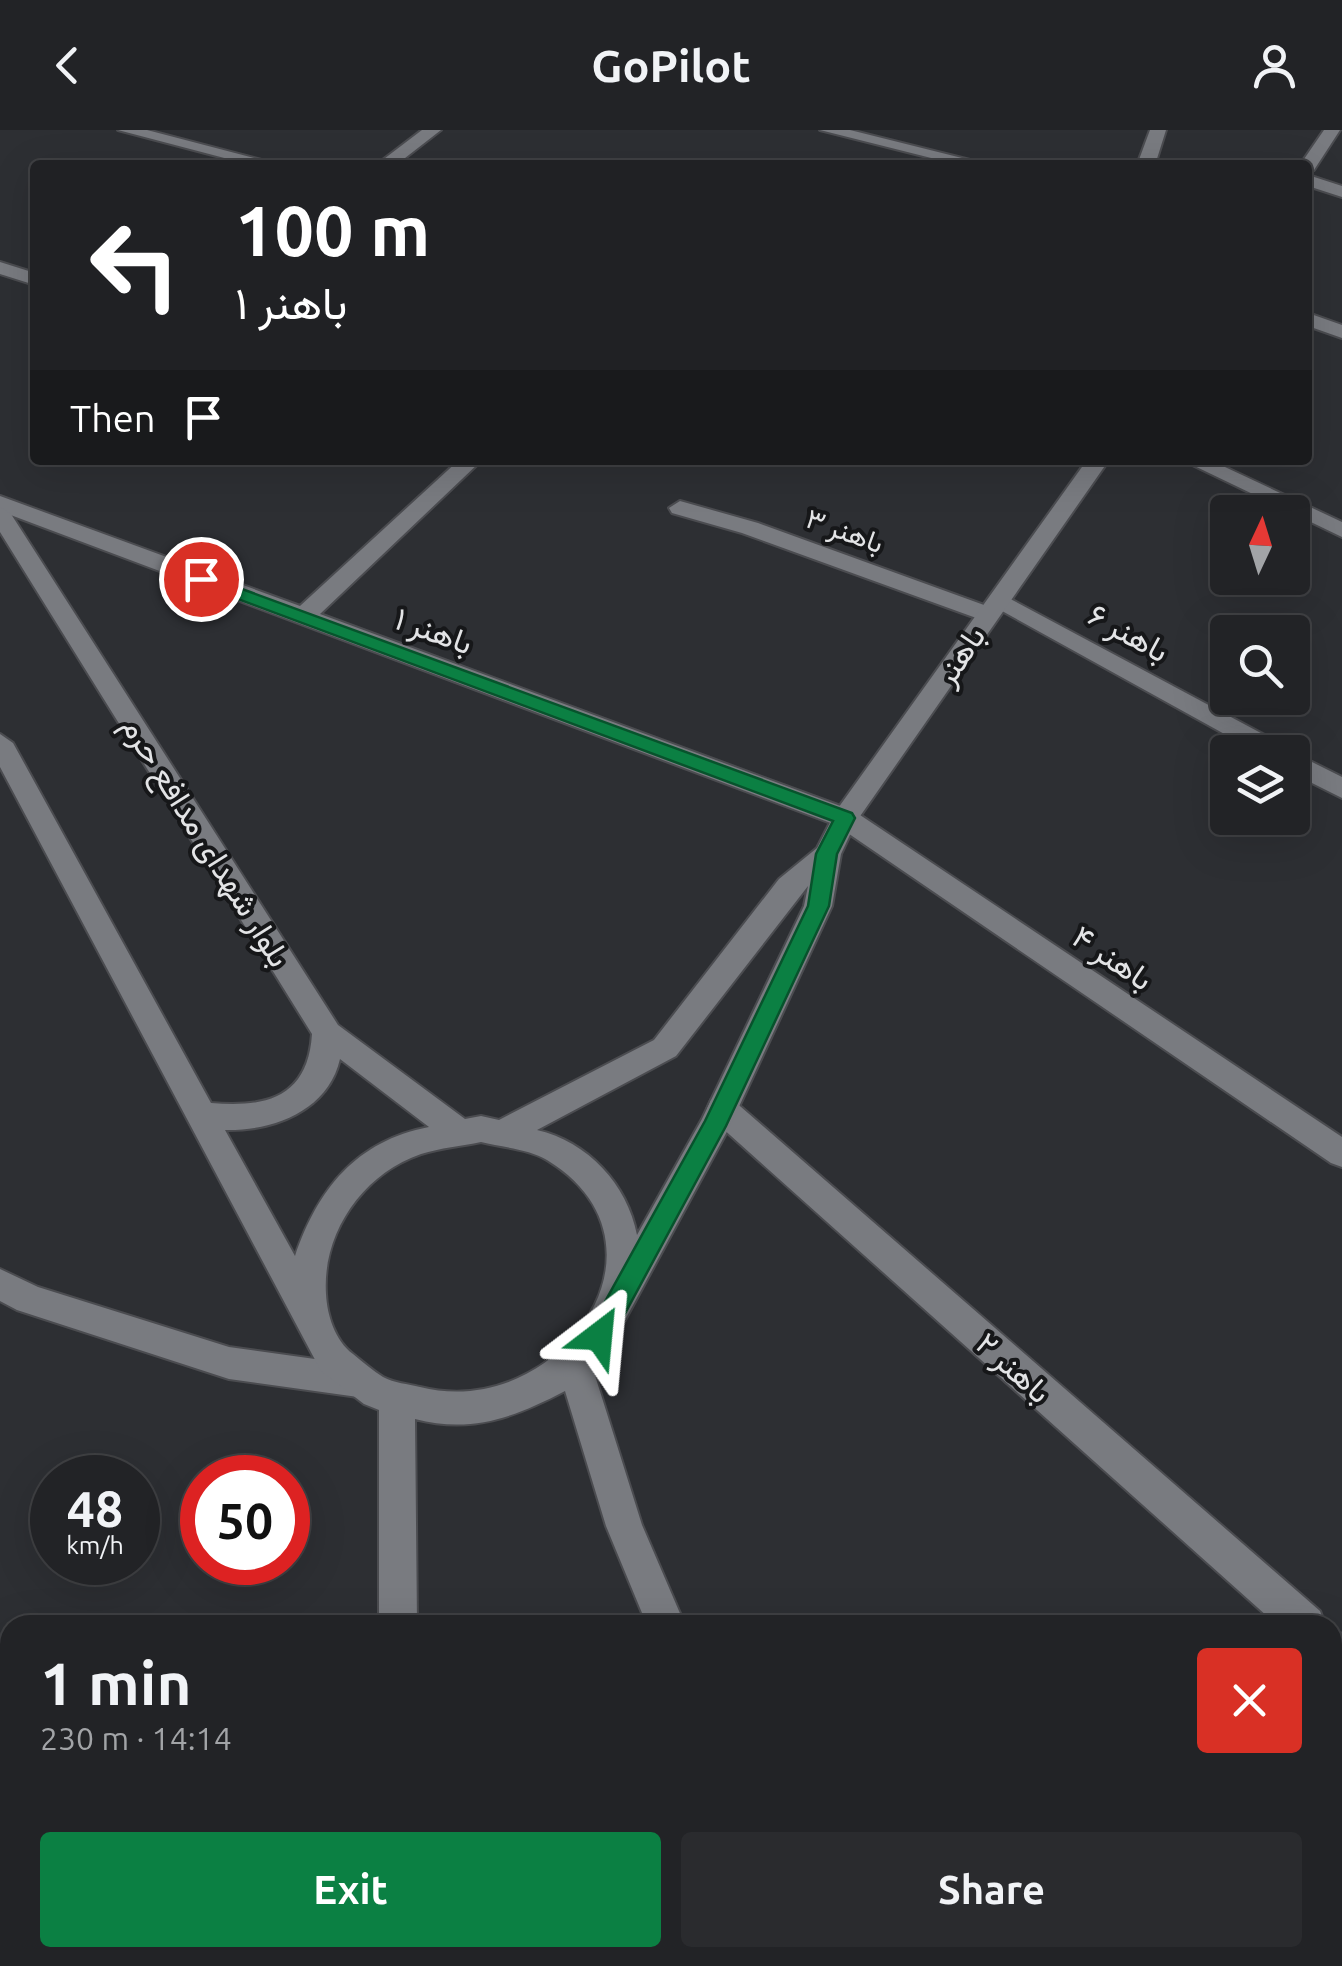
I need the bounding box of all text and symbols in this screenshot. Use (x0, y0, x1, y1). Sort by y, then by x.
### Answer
icon: back (40, 38, 95, 93)
icon: person (1247, 38, 1302, 93)
text: GoPilot (591, 40, 751, 91)
text: 100 m (235, 191, 430, 269)
icon: left (70, 200, 200, 330)
text: باهنر ۱ (235, 277, 347, 328)
icon: arrive (176, 390, 231, 445)
text: Then (70, 397, 156, 439)
north arrow (1210, 495, 1310, 595)
map controls (1210, 495, 1310, 835)
street label: باهنر ۳ (801, 502, 888, 561)
pin (159, 537, 244, 622)
icon: arrive (174, 552, 229, 607)
street label: باهنر ۶ (1081, 595, 1175, 671)
street label: باهنر ۱ (389, 599, 478, 663)
button: search (1210, 615, 1310, 715)
street label: باهنر (926, 619, 994, 694)
street label: بلوار شهدای مدافع حرم (111, 709, 299, 975)
button: layers (1210, 735, 1310, 835)
street label: باهنر ۴ (1064, 917, 1160, 999)
position arrow (547, 1284, 651, 1388)
street label: باهنر ۲ (968, 1324, 1058, 1412)
speed limit sign: 50 (180, 1455, 310, 1585)
text: 48 (67, 1480, 123, 1536)
text: km/h (66, 1531, 124, 1559)
button: close (1197, 1648, 1302, 1753)
text: 1 min (40, 1649, 192, 1716)
text: 230 m · 14:14 (40, 1720, 232, 1756)
button: Exit (40, 1832, 661, 1947)
button: Share (681, 1832, 1302, 1947)

